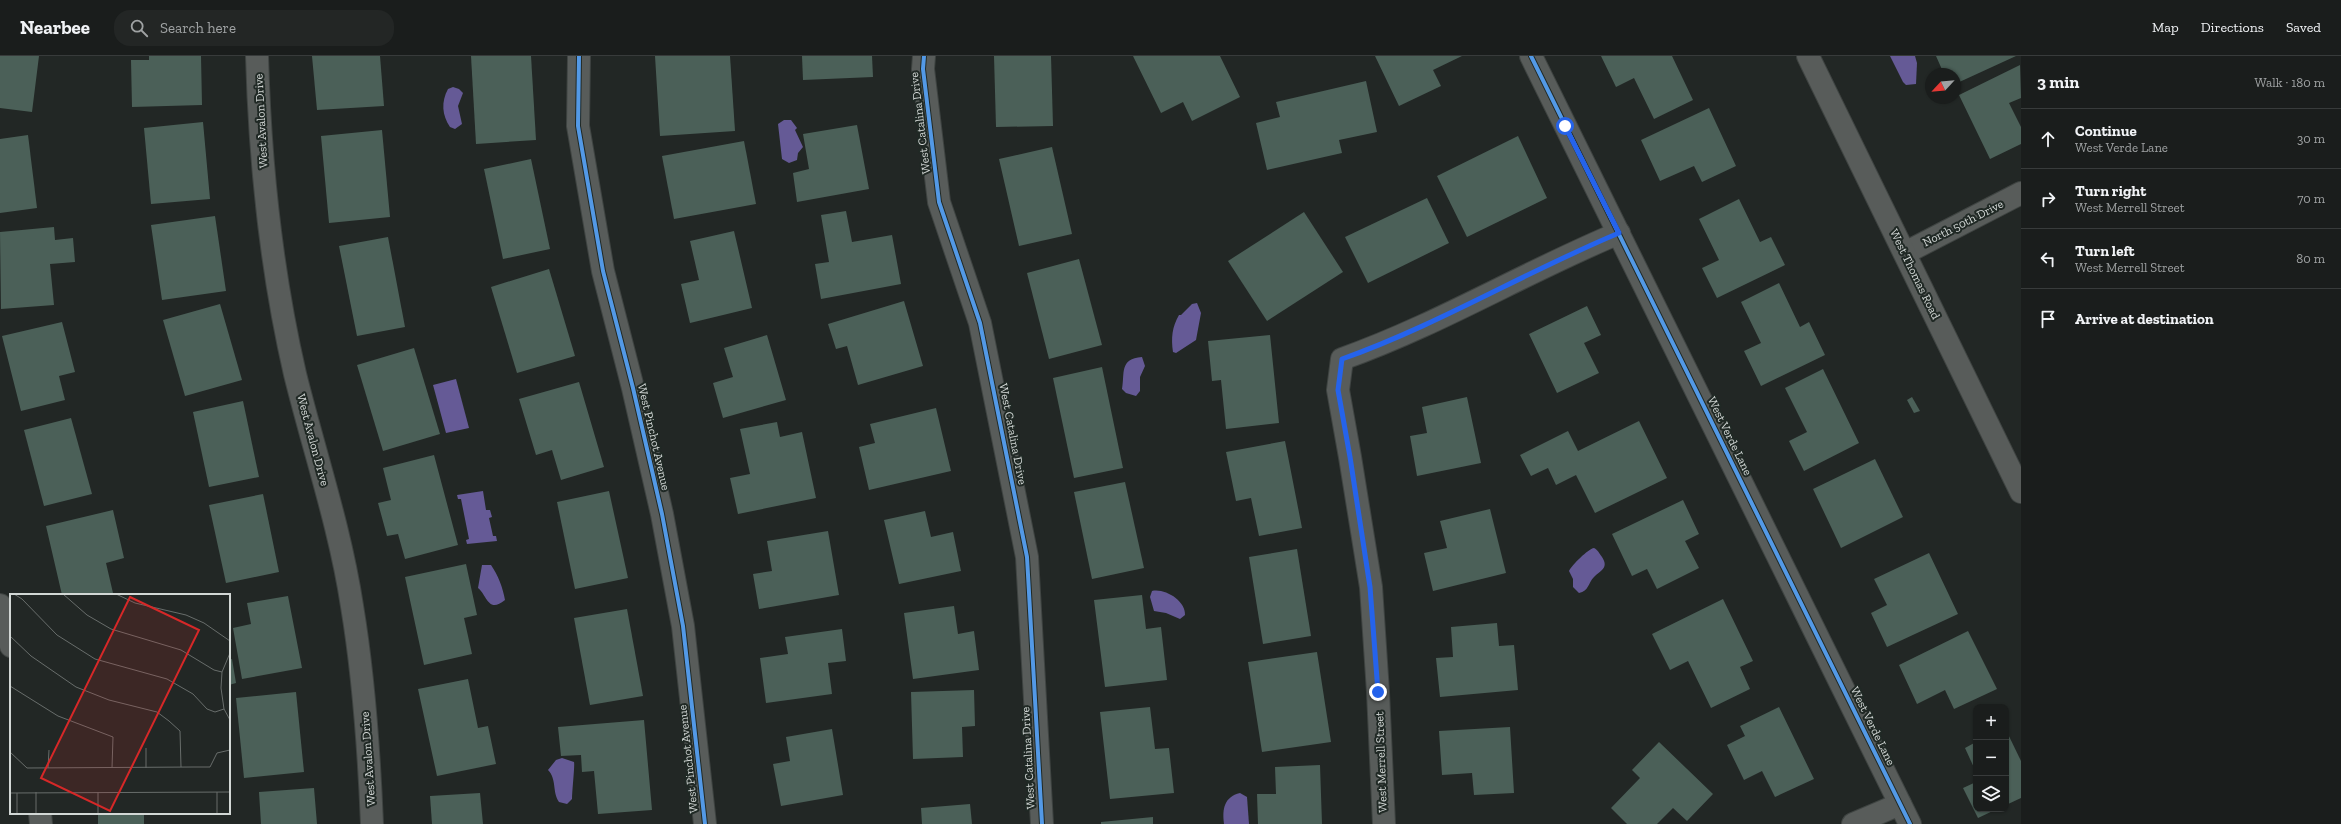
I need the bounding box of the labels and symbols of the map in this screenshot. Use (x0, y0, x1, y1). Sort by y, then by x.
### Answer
north arrow (1925, 68, 1961, 104)
street label: West Catalina Drive (907, 71, 933, 175)
street label: West Avalon Drive (252, 73, 270, 169)
route start (1556, 117, 1574, 135)
street label: North 50th Drive (1920, 196, 2006, 249)
street label: West Thomas Road (1887, 227, 1943, 322)
street label: West Pinchot Avenue (635, 382, 673, 492)
street label: West Catalina Drive (996, 382, 1030, 486)
street label: West Avalon Drive (294, 392, 332, 488)
street label: West Verde Lane (1705, 394, 1755, 478)
inset map (10, 594, 230, 814)
route end (1369, 683, 1387, 701)
street label: West Verde Lane (1848, 684, 1898, 768)
street label: West Pinchot Avenue (675, 704, 701, 814)
street label: West Catalina Drive (1018, 706, 1038, 810)
street label: West Avalon Drive (358, 711, 378, 807)
street label: West Merrell Street (1372, 711, 1390, 813)

